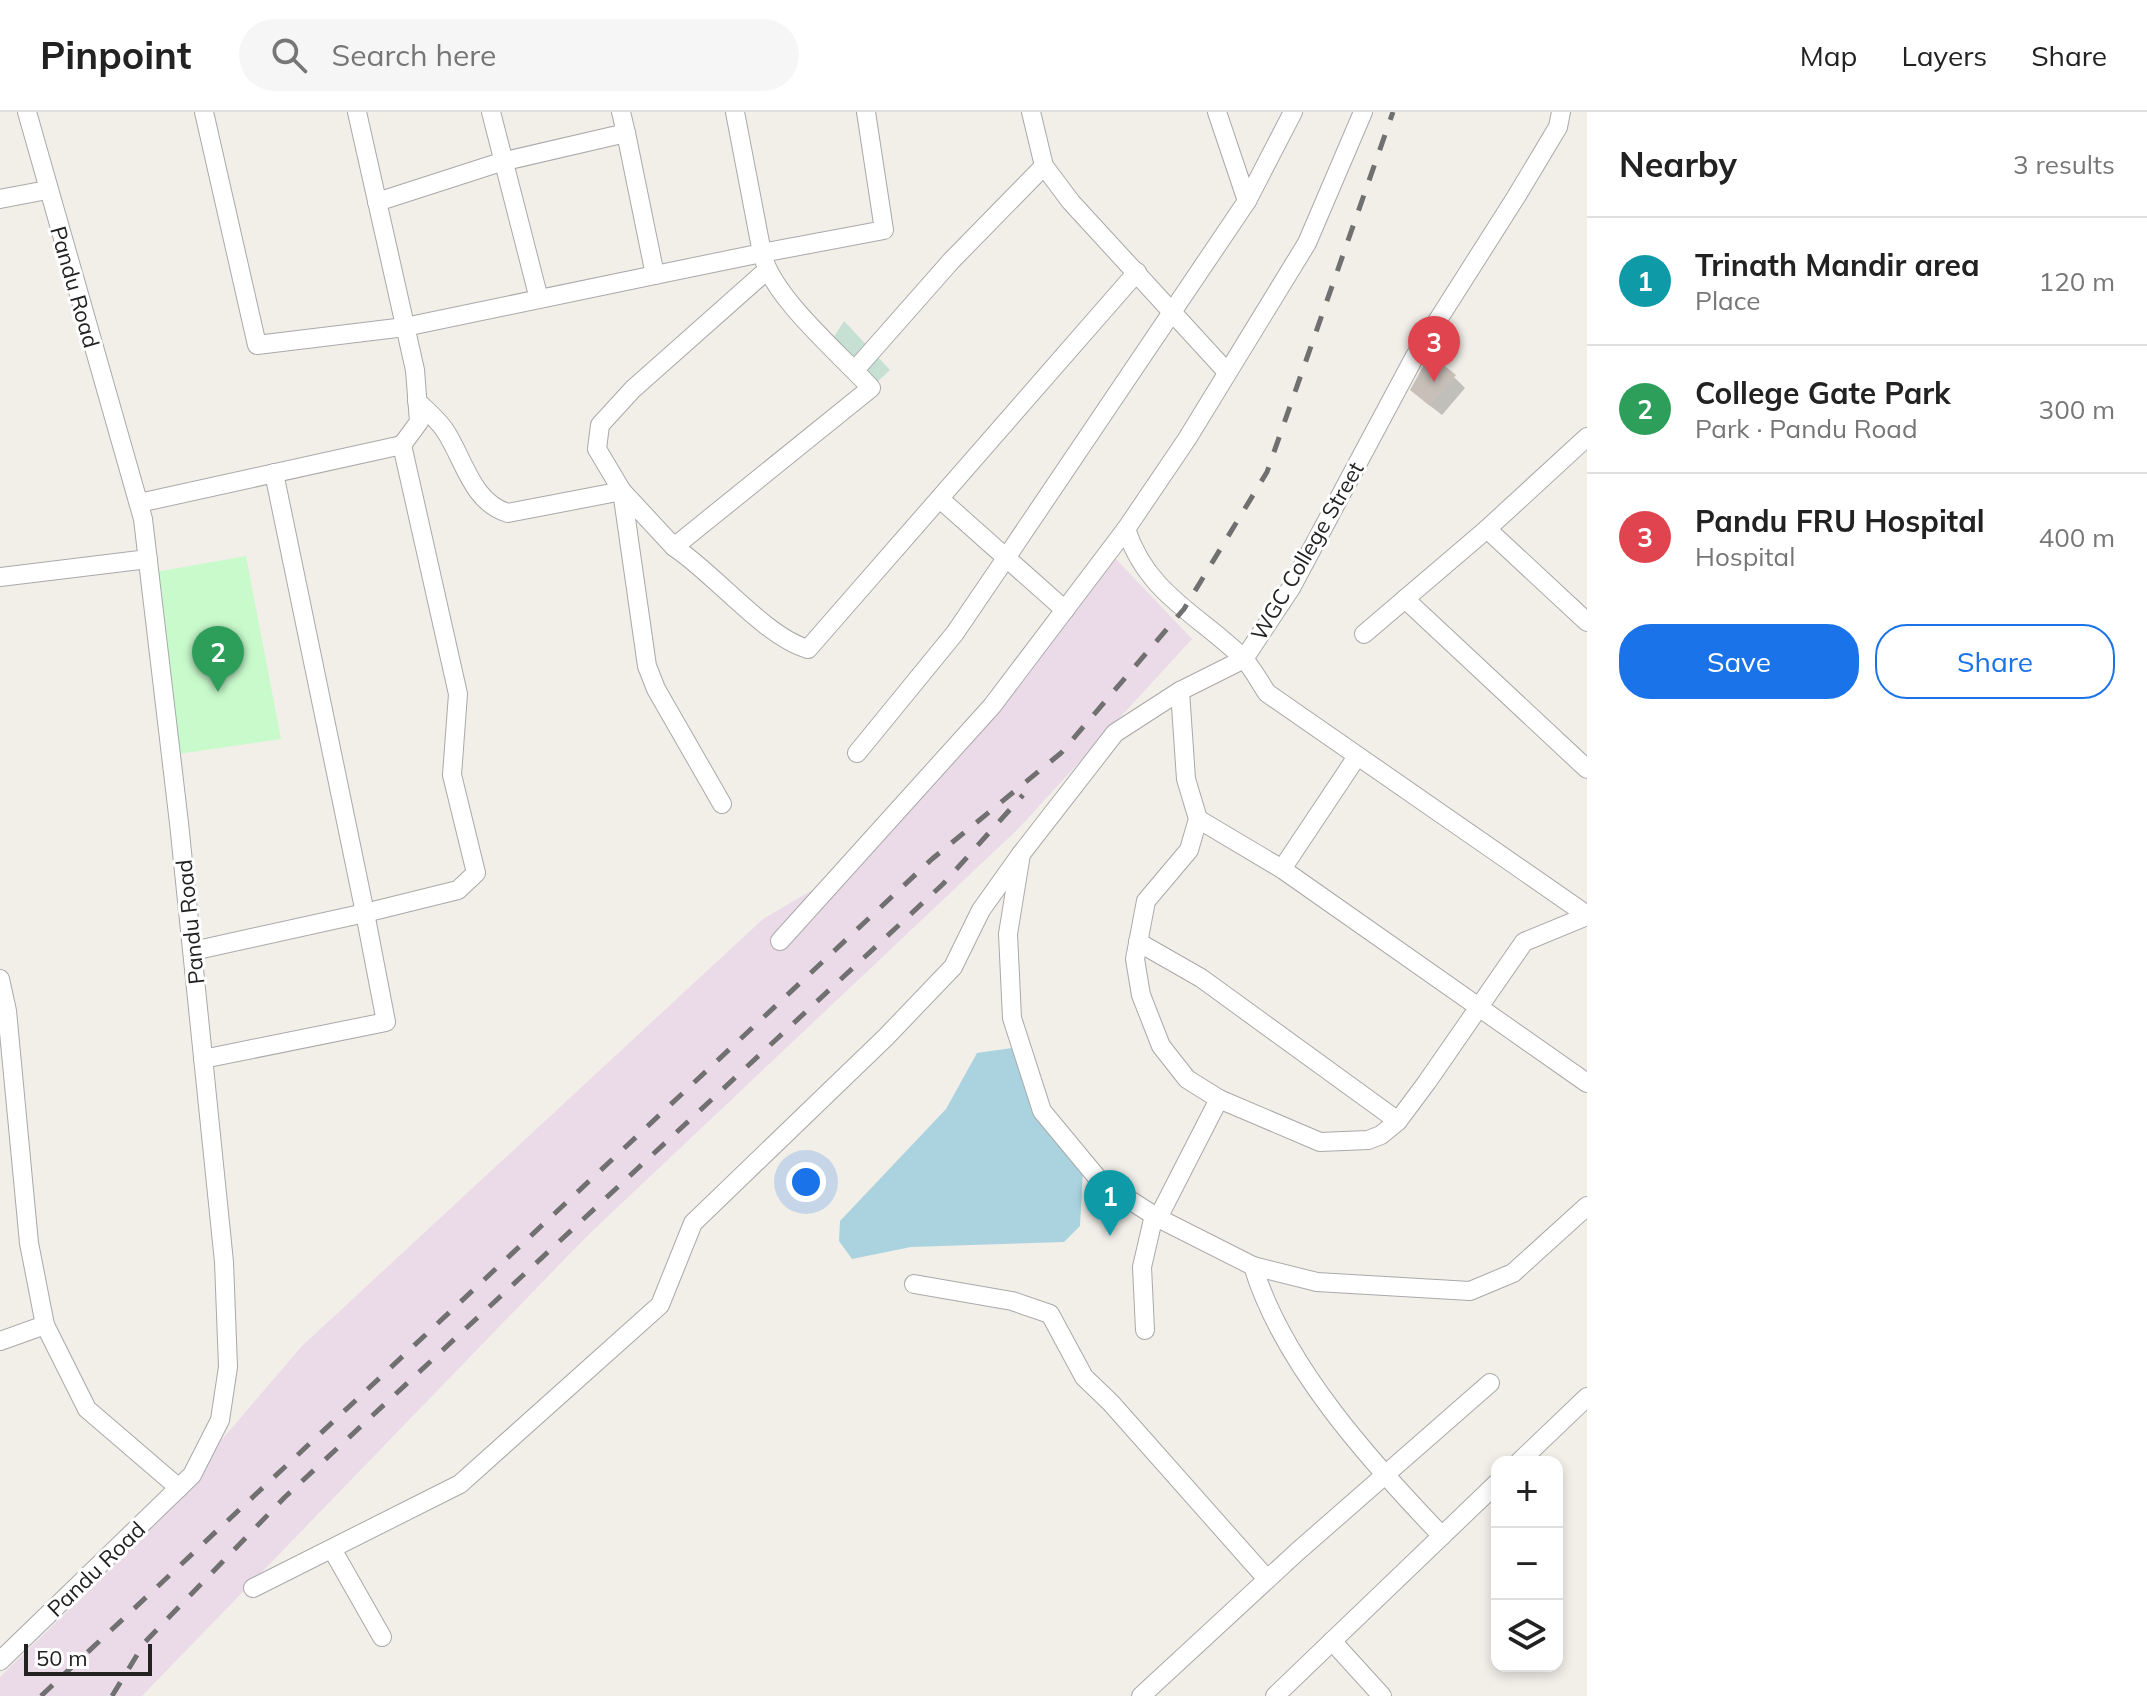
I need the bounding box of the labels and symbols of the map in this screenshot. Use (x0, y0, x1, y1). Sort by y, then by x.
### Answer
street label: Pandu Road (44, 223, 106, 351)
pin: 3 (1408, 316, 1460, 382)
street label: WGC College Street (1244, 456, 1370, 646)
pin: 2 (192, 626, 244, 692)
street label: Pandu Road (170, 858, 210, 986)
your location (786, 1162, 826, 1202)
pin: 1 (1084, 1170, 1136, 1236)
street label: Pandu Road (41, 1515, 151, 1623)
scale bar (24, 1640, 152, 1676)

